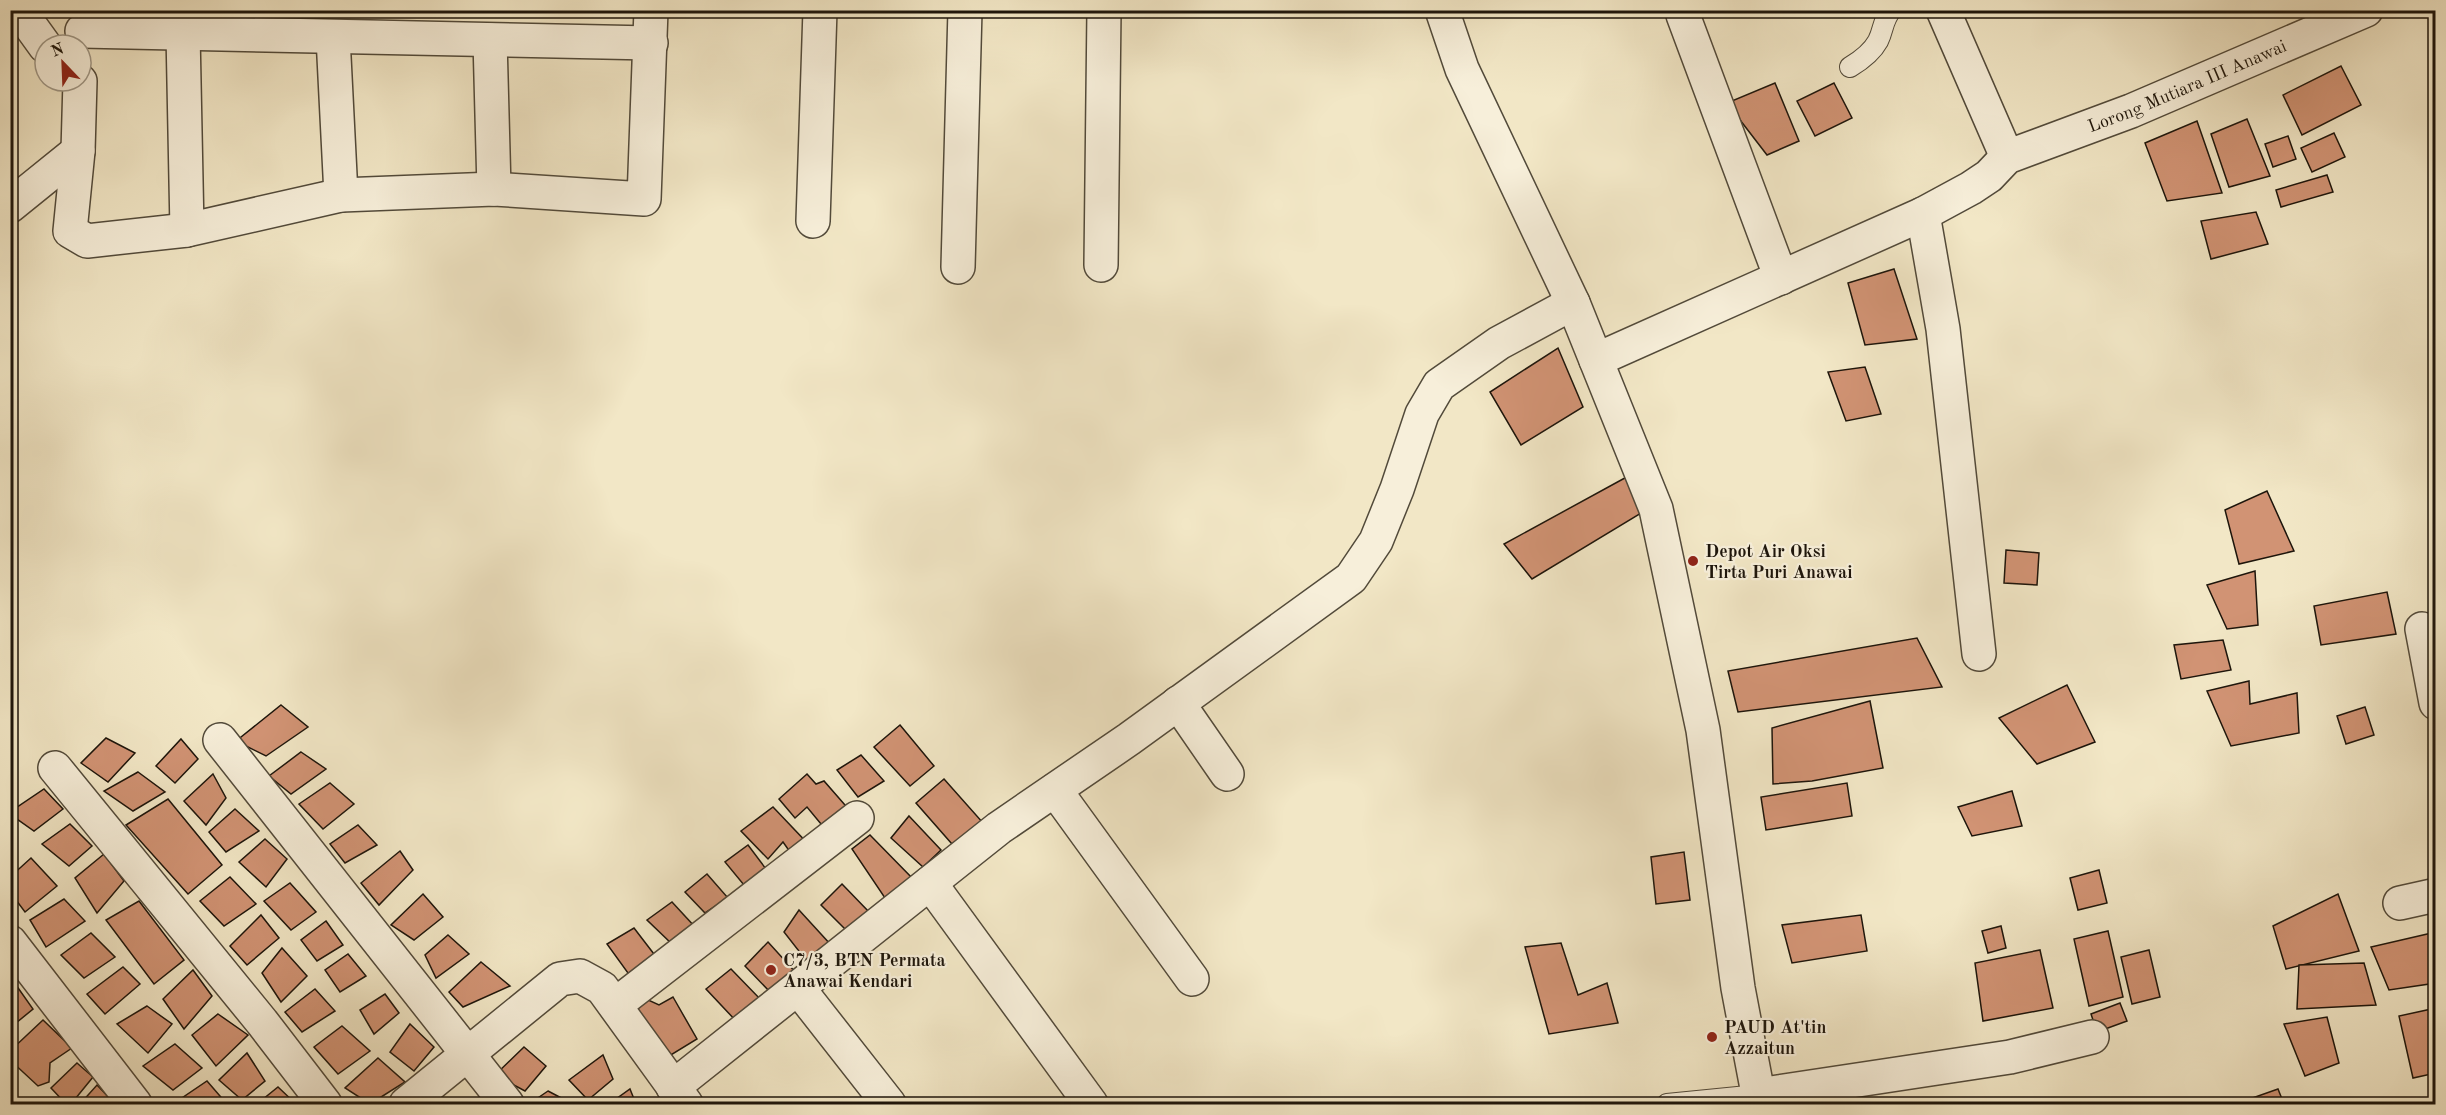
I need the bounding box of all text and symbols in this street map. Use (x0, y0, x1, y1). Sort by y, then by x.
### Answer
north arrow (33, 33, 93, 93)
street label: Lorong Mutiara III Anawai (2086, 37, 2289, 136)
text: N (49, 41, 67, 61)
place label: Depot Air Oksi Tirta Puri Anawai (1705, 543, 1852, 582)
marker: Depot Air Oksi Tirta Puri Anawai (1686, 554, 1700, 568)
place label: C7/3, BTN Permata Anawai Kendari (783, 952, 946, 991)
marker: C7/3, BTN Permata Anawai Kendari (764, 963, 778, 977)
place label: PAUD At'tin Azzaitun (1724, 1019, 1826, 1058)
marker: PAUD At'tin Azzaitun (1705, 1030, 1719, 1044)

